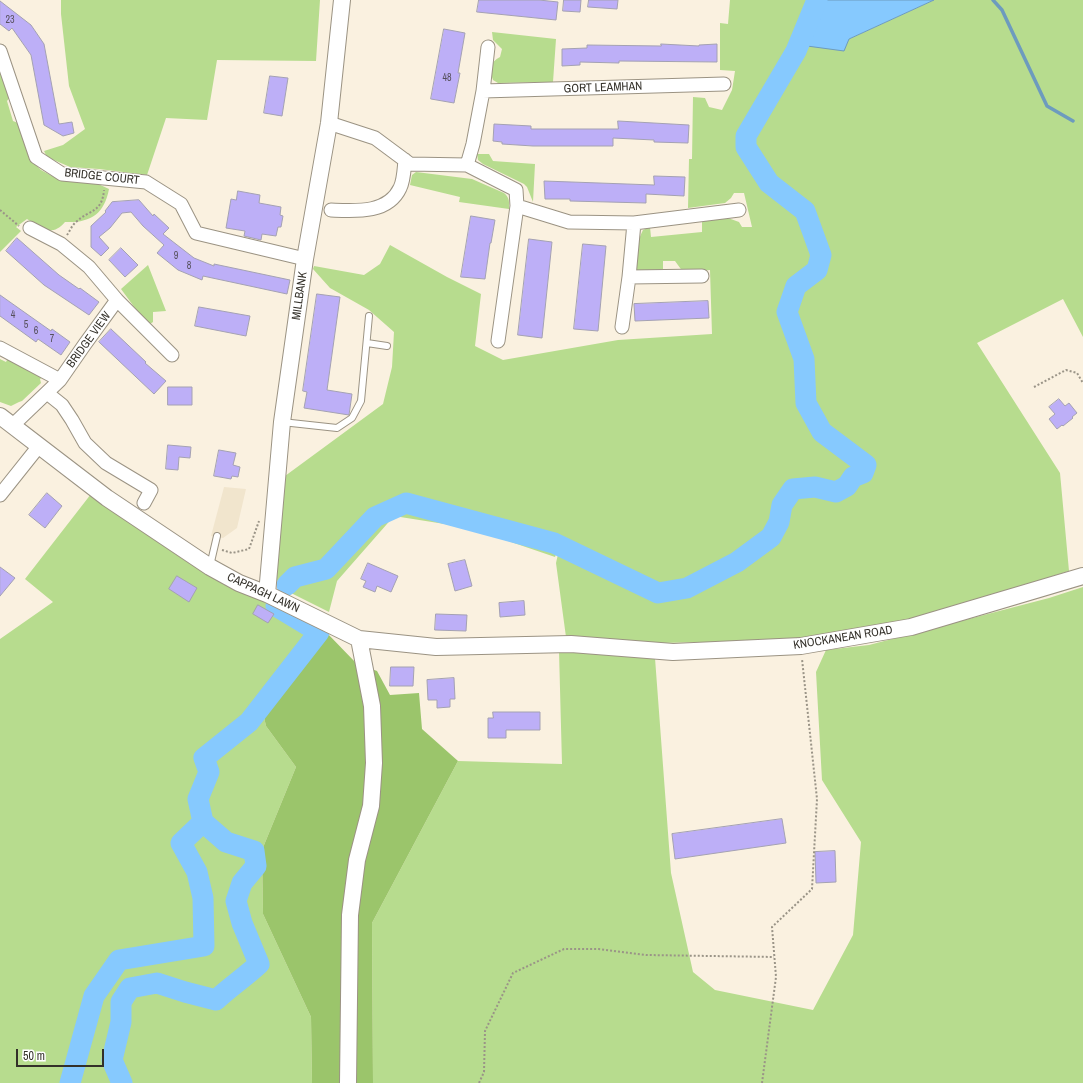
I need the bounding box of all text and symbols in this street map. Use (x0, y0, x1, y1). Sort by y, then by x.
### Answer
house number: 23 (5, 14, 15, 26)
house number: 48 (442, 72, 452, 84)
street label: GORT LEAMHAN (563, 79, 643, 97)
street label: BRIDGE COURT (64, 166, 140, 188)
house number: 9 (174, 250, 178, 262)
house number: 8 (187, 260, 191, 272)
street label: MILLBANK (289, 271, 311, 321)
house number: 4 (11, 309, 15, 321)
street label: BRIDGE VIEW (64, 309, 114, 371)
house number: 5 (24, 319, 28, 331)
house number: 6 (34, 325, 38, 337)
house number: 7 (50, 333, 54, 345)
street label: CAPPAGH LAWN (225, 570, 301, 616)
street label: KNOCKANEAN ROAD (792, 623, 894, 653)
scale bar (18, 1041, 106, 1067)
text: 50 m (23, 1048, 45, 1064)

